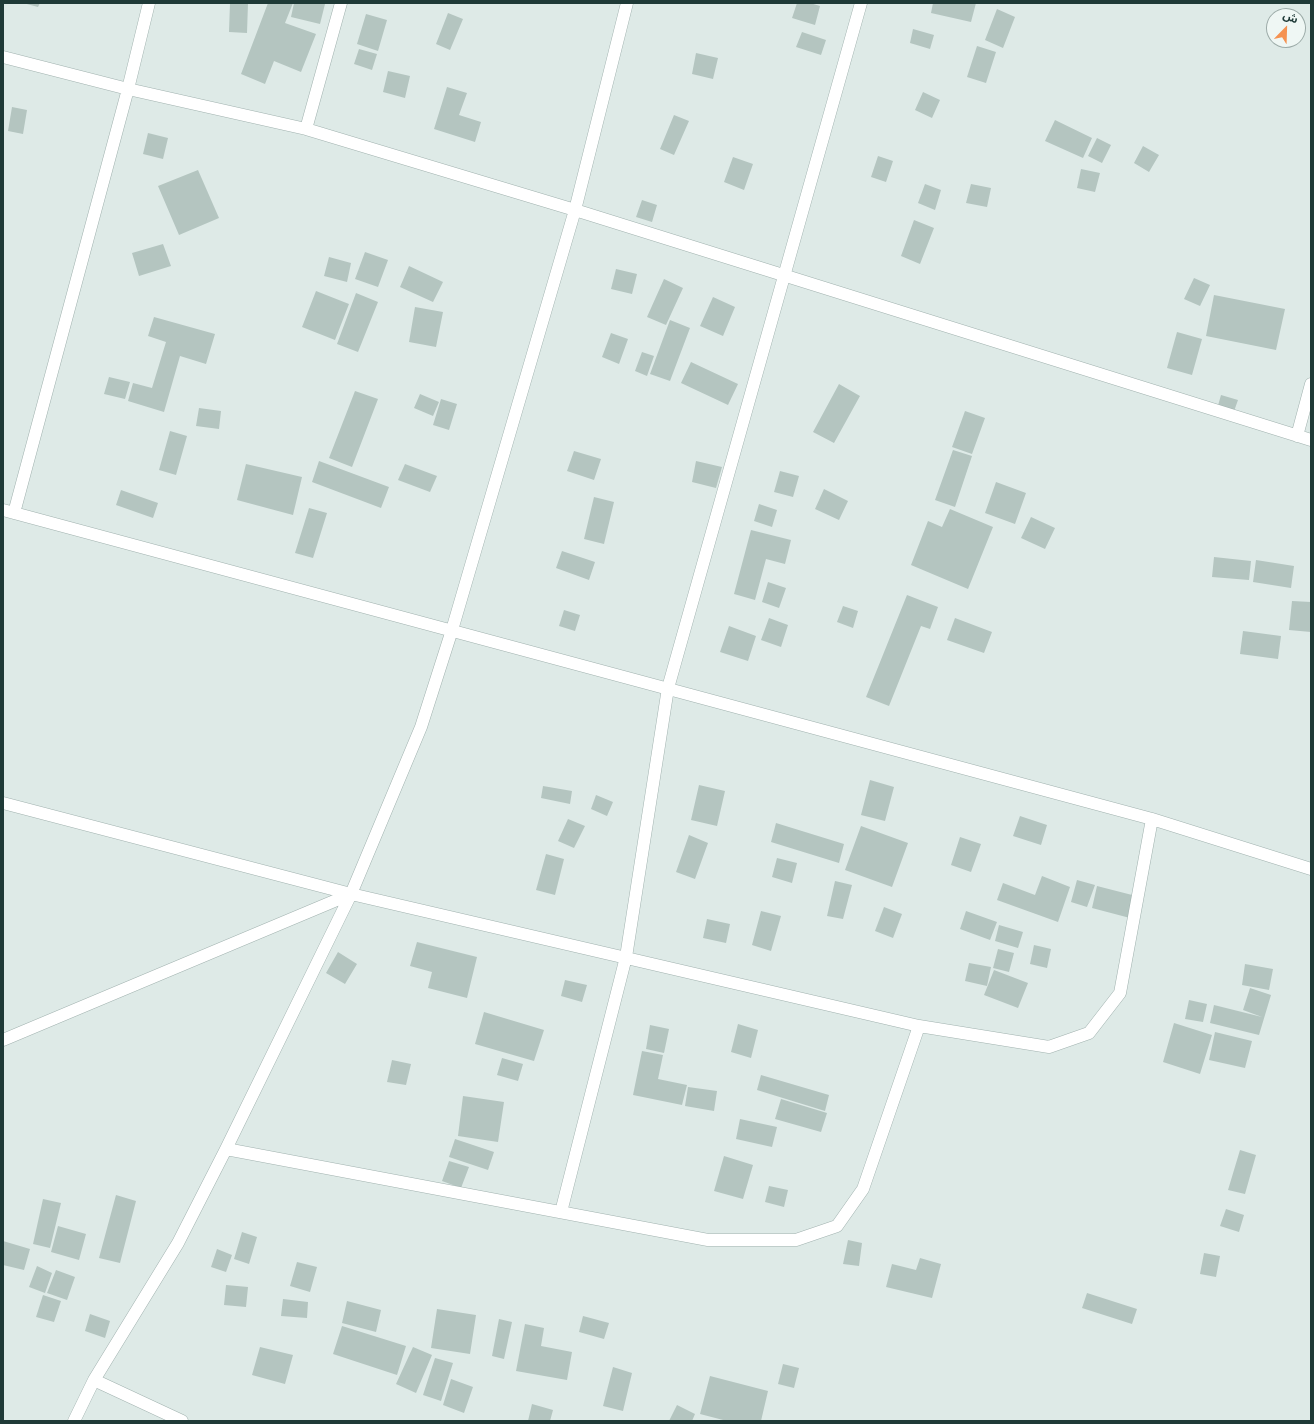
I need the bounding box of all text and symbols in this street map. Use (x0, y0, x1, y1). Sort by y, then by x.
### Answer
north arrow (1266, 8, 1306, 48)
text: ش (1281, 8, 1300, 26)

